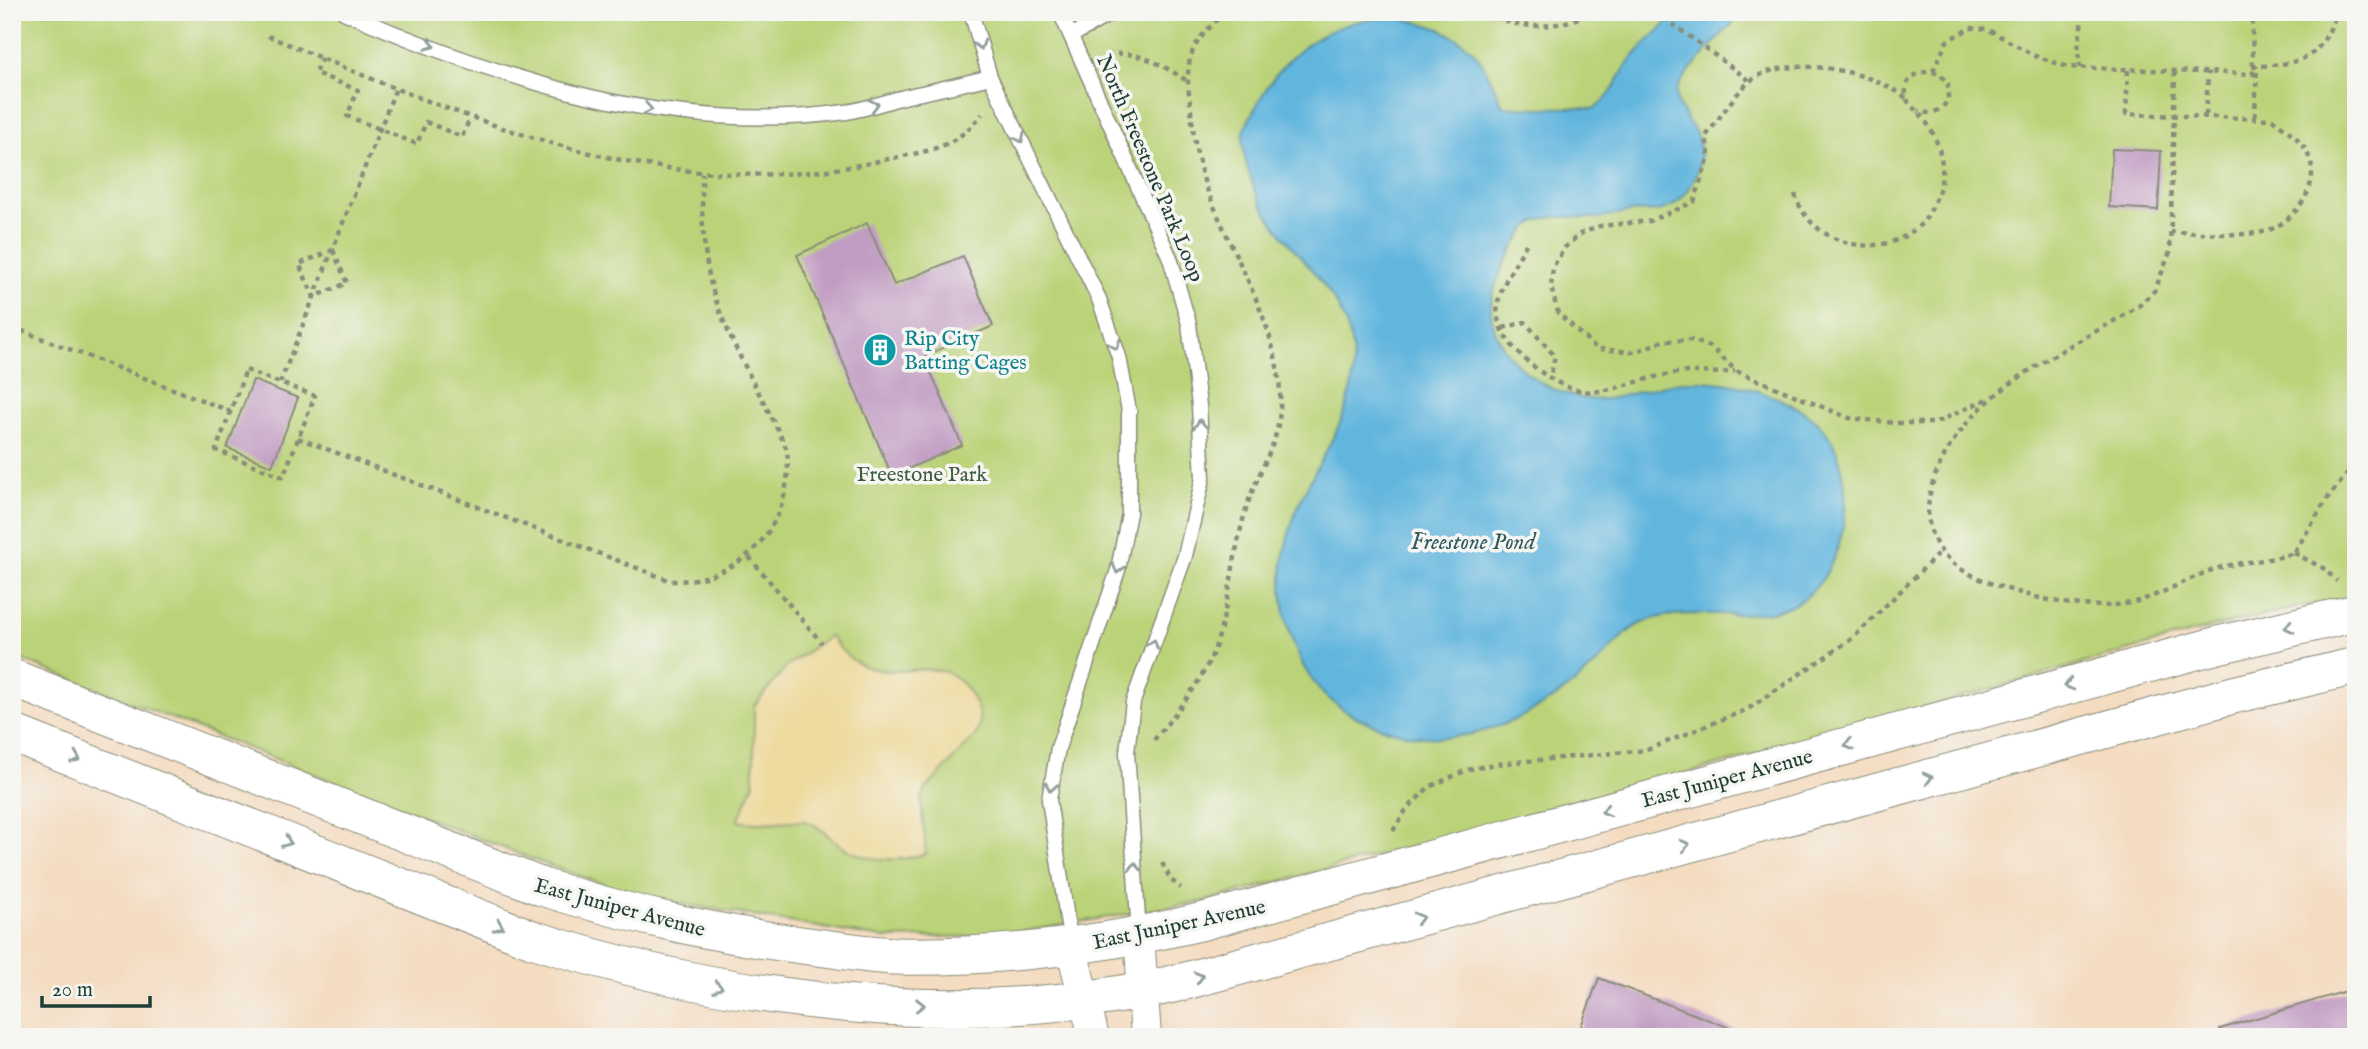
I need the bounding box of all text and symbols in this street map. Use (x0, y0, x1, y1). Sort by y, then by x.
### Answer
one-way arrow (424, 37, 436, 51)
one-way arrow (972, 38, 987, 50)
street label: North Freestone Park Loop (1089, 51, 1210, 286)
one-way arrow (868, 99, 880, 113)
one-way arrow (642, 101, 654, 116)
one-way arrow (1012, 131, 1026, 143)
place label: Rip City Batting Cages (904, 326, 1027, 377)
building icon: Rip City Batting Cages (861, 331, 899, 369)
one-way arrow (1107, 338, 1121, 350)
one-way arrow (1192, 418, 1207, 429)
park label: Freestone Park (856, 462, 988, 489)
water label: Freestone Pond (1411, 528, 1537, 557)
one-way arrow (1111, 563, 1126, 575)
one-way arrow (2283, 619, 2295, 633)
one-way arrow (1145, 638, 1159, 650)
one-way arrow (2063, 677, 2075, 691)
one-way arrow (1844, 736, 1856, 751)
street label: East Juniper Avenue (1639, 744, 1816, 815)
one-way arrow (69, 750, 81, 764)
one-way arrow (1922, 772, 1934, 786)
one-way arrow (1044, 781, 1059, 793)
one-way arrow (1601, 803, 1613, 817)
one-way arrow (281, 833, 293, 847)
one-way arrow (1679, 838, 1691, 853)
one-way arrow (1128, 861, 1143, 872)
street label: East Juniper Avenue (531, 873, 708, 944)
street label: East Juniper Avenue (1090, 894, 1269, 957)
one-way arrow (1412, 911, 1424, 926)
one-way arrow (492, 917, 504, 931)
scale bar (42, 965, 150, 1009)
one-way arrow (1193, 971, 1205, 985)
text: 20 m (52, 977, 93, 1004)
one-way arrow (712, 979, 723, 994)
one-way arrow (915, 997, 926, 1013)

